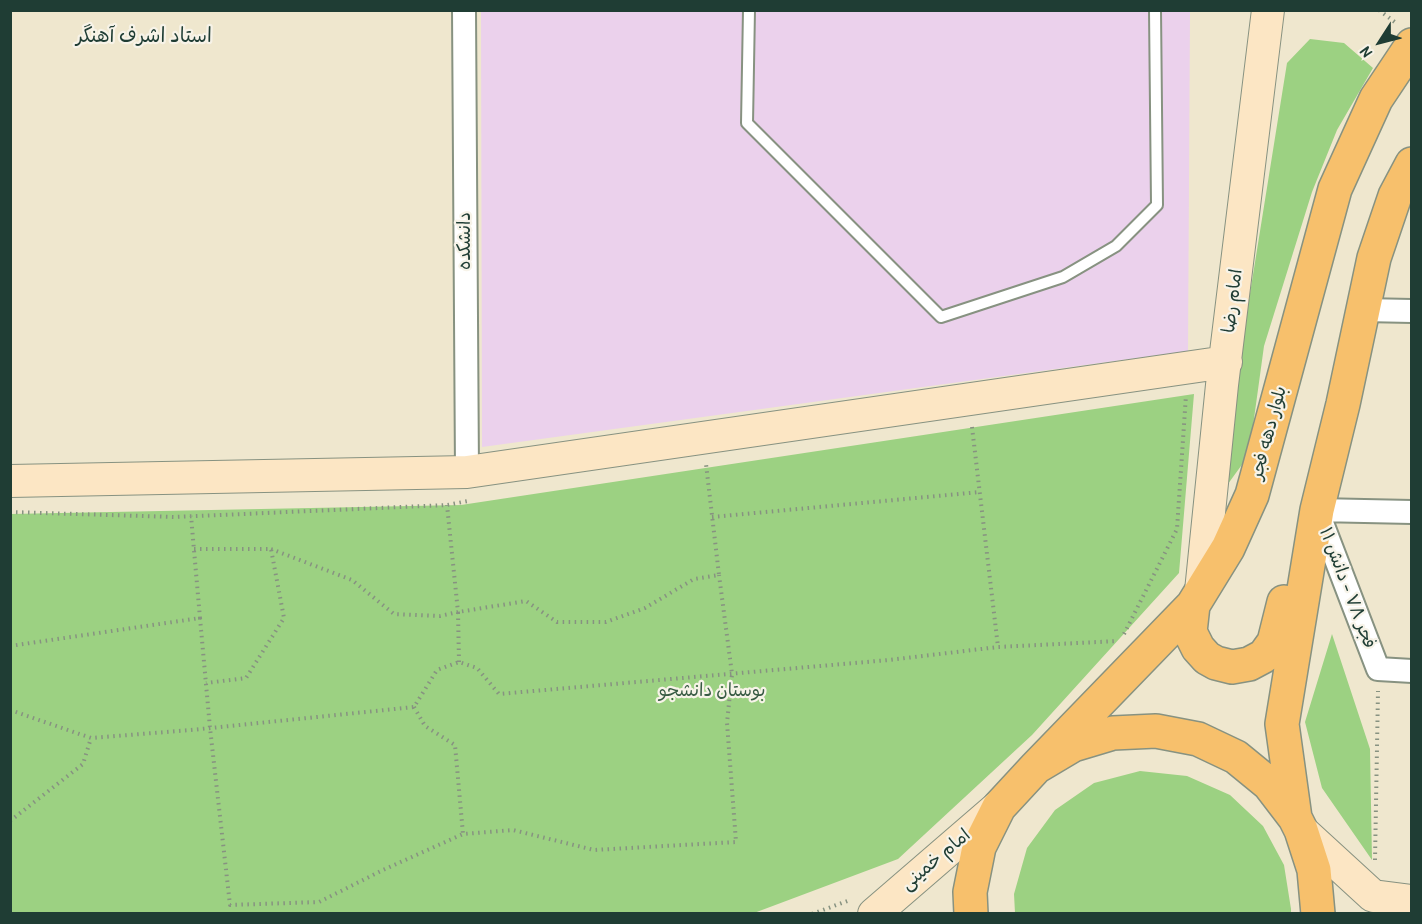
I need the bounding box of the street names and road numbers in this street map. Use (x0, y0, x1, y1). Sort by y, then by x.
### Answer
street label: دانشکده (454, 212, 476, 270)
street label: امام رضا (1218, 268, 1248, 334)
street label: بلوار دهه فجر (1246, 384, 1292, 482)
street label: فجر ۷۸ - دانش ۱۱ (1314, 524, 1380, 652)
street label: امام خمینی (897, 825, 975, 895)

